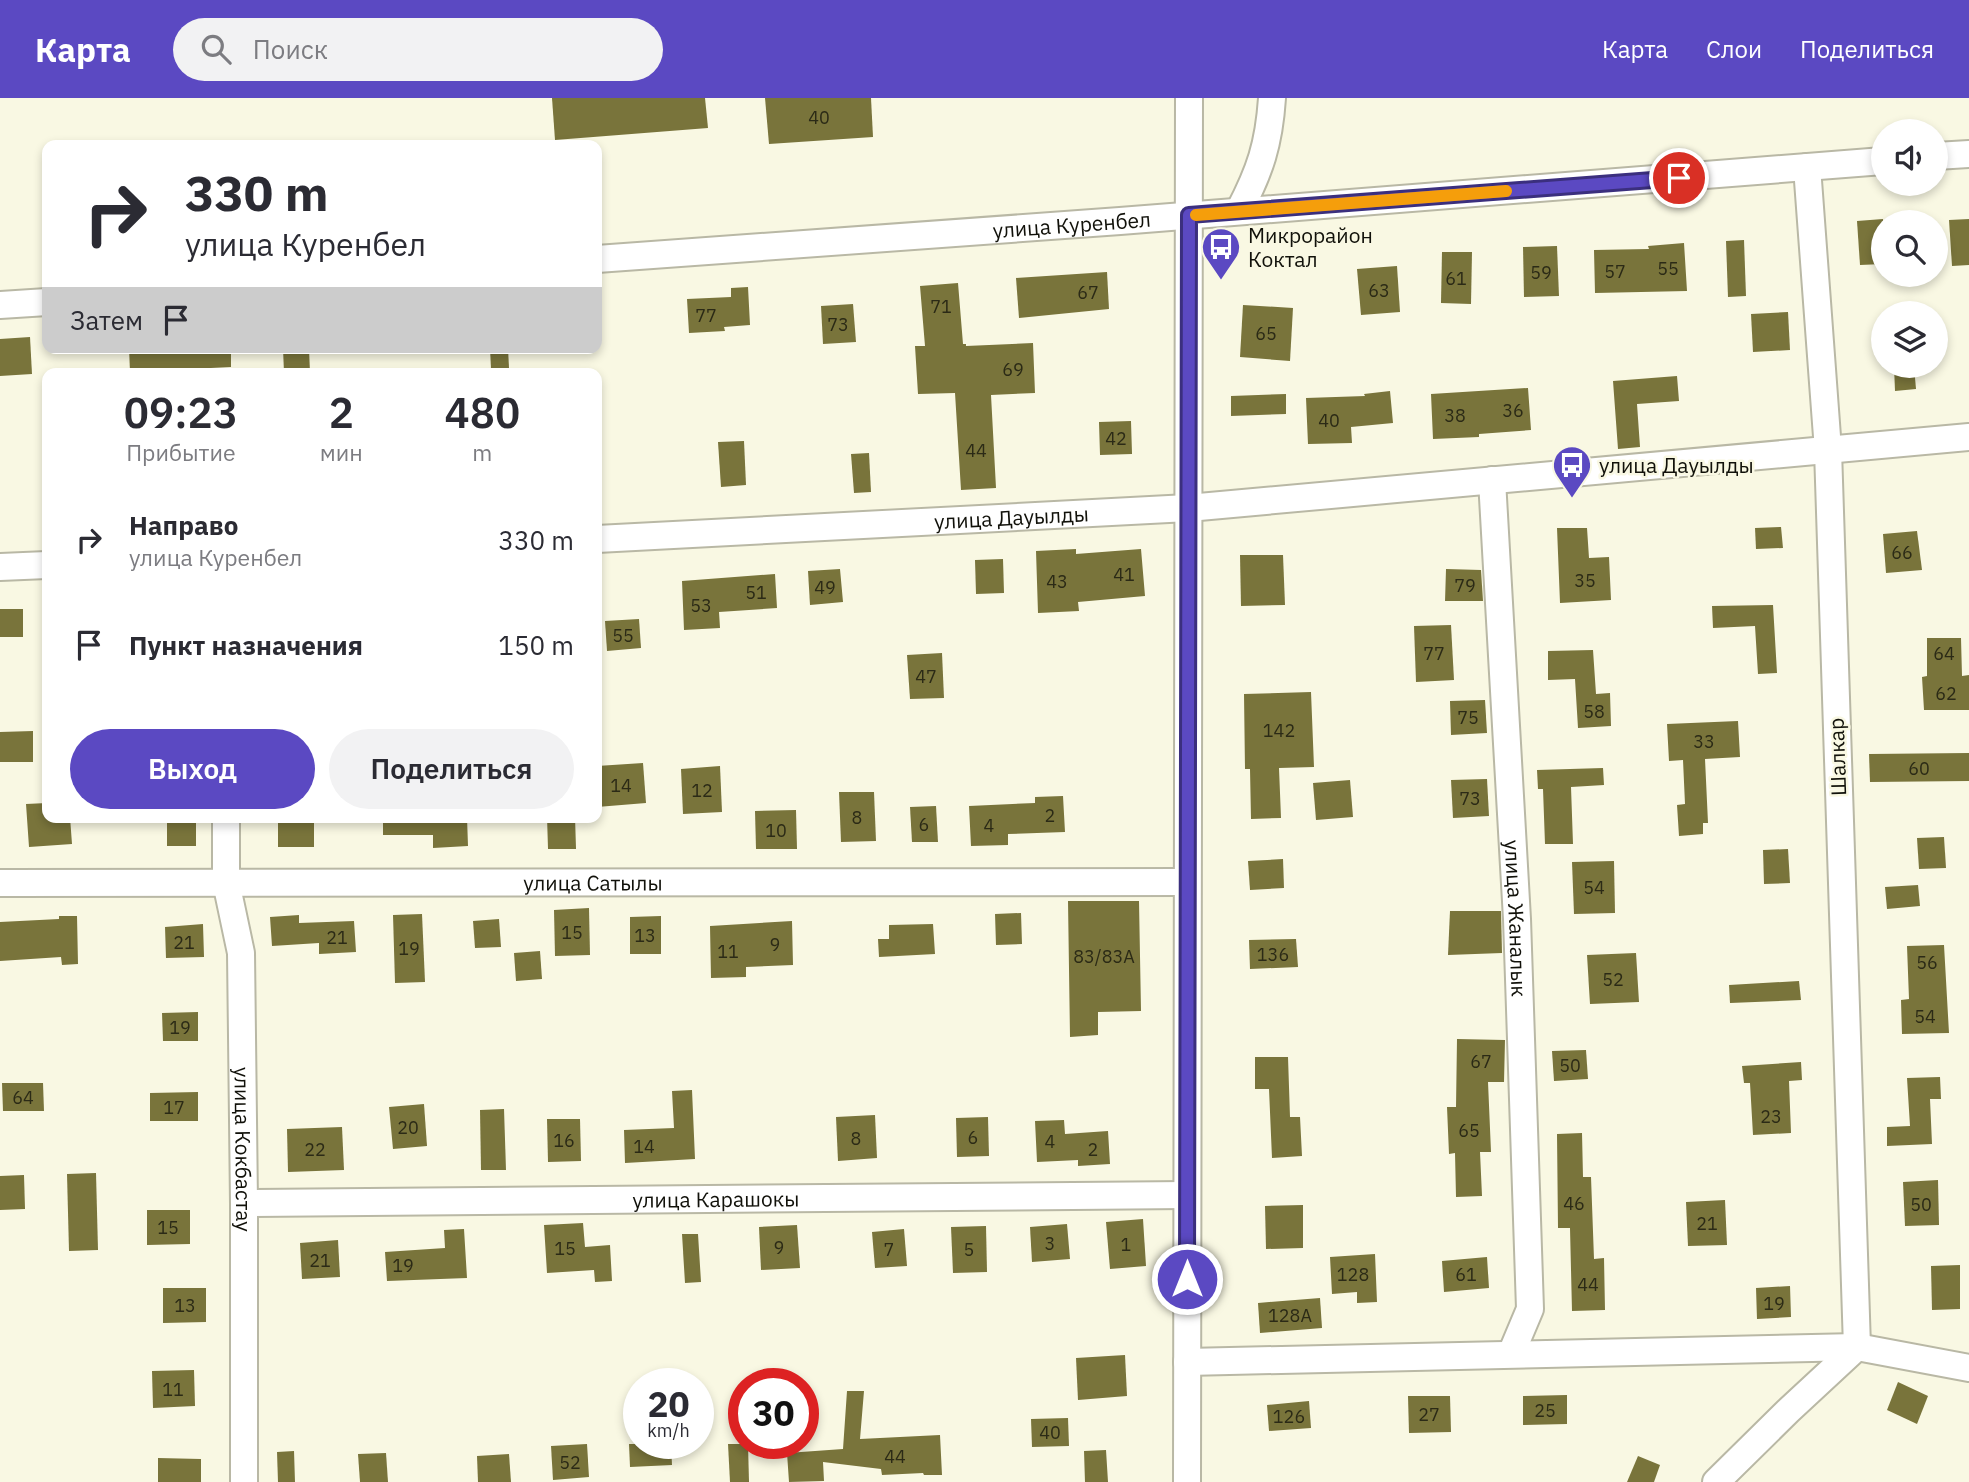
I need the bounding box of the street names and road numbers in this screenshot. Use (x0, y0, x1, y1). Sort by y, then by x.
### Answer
street label: улица Куренбел (992, 205, 1152, 244)
street label: улица Дауылды (933, 499, 1089, 535)
street label: Шалкар (1822, 717, 1852, 797)
street label: улица Жаналык (1499, 839, 1534, 997)
street label: улица Сатылы (523, 868, 663, 897)
street label: улица Кокбастау (228, 1067, 258, 1232)
street label: улица Карашокы (632, 1184, 800, 1214)

